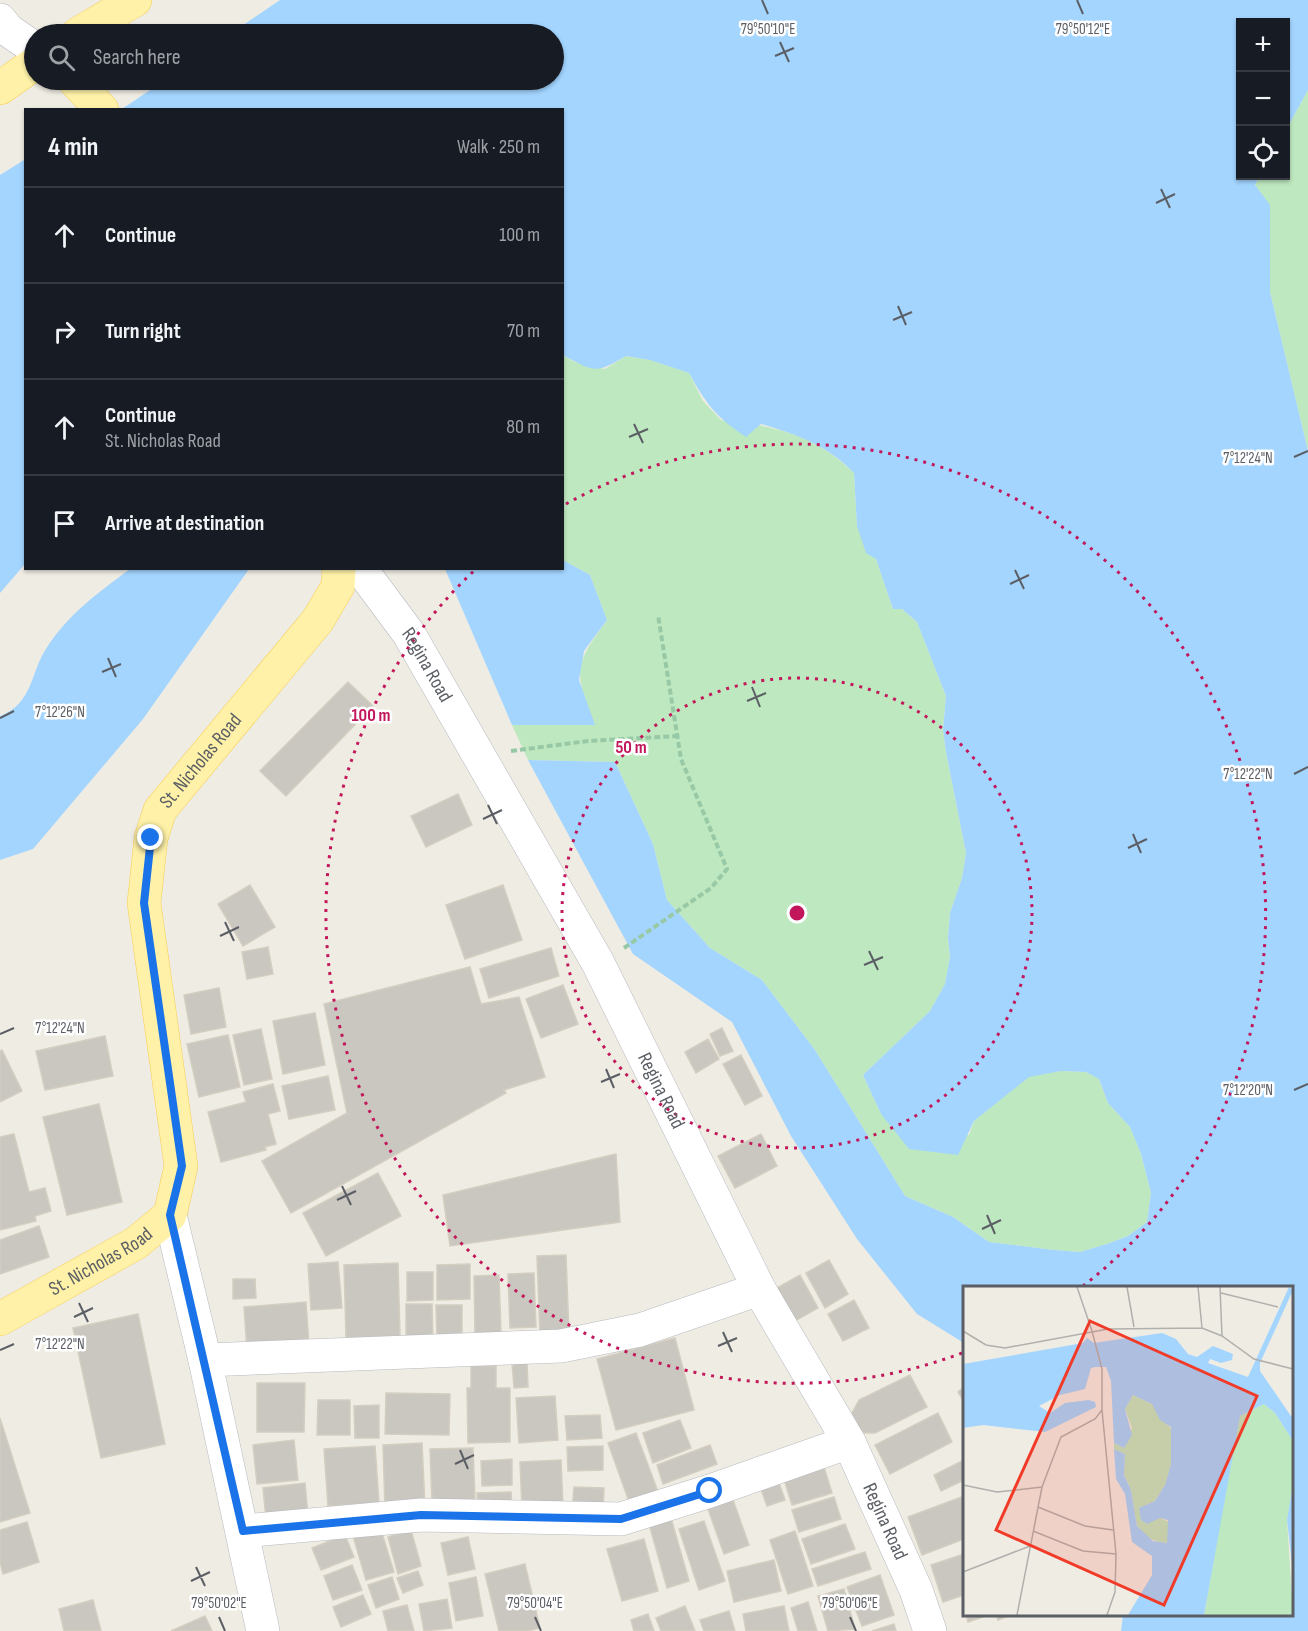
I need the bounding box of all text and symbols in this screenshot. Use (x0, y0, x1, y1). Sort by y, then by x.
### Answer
map controls (1236, 18, 1290, 180)
button: + (1236, 18, 1290, 72)
text: 79°50'10"E (741, 20, 795, 39)
text: 79°50'12"E (1056, 20, 1110, 39)
search box (24, 24, 564, 90)
icon: search (45, 41, 78, 74)
text: Search here (93, 44, 180, 71)
button: − (1236, 72, 1290, 126)
button: locate (1236, 126, 1290, 180)
text: 4 min (48, 132, 98, 163)
text: Walk · 250 m (457, 135, 540, 159)
icon: ahead (48, 219, 81, 252)
text: Continue (105, 222, 176, 249)
text: 100 m (499, 223, 540, 247)
icon: right (48, 315, 81, 348)
text: Turn right (105, 318, 181, 345)
text: 70 m (507, 319, 540, 343)
text: Continue (105, 402, 176, 429)
icon: ahead (48, 411, 81, 444)
text: 80 m (506, 415, 540, 439)
text: St. Nicholas Road (105, 429, 221, 453)
text: 7°12'24"N (1223, 449, 1273, 468)
icon: arrive (48, 507, 81, 540)
text: Arrive at destination (105, 510, 264, 537)
street label: Regina Road (396, 623, 458, 706)
text: 7°12'26"N (35, 703, 85, 722)
text: 100 m (352, 705, 391, 726)
street label: St. Nicholas Road (154, 709, 247, 813)
text: 50 m (615, 737, 647, 758)
text: 7°12'22"N (1223, 765, 1273, 784)
route end (137, 824, 163, 850)
centre of rings (787, 903, 807, 923)
text: 7°12'24"N (35, 1019, 85, 1038)
street label: Regina Road (632, 1049, 690, 1133)
text: 7°12'20"N (1223, 1081, 1273, 1100)
street label: St. Nicholas Road (45, 1222, 158, 1301)
inset map (963, 1286, 1293, 1616)
text: 7°12'22"N (35, 1335, 85, 1354)
route start (696, 1477, 722, 1503)
street label: Regina Road (857, 1479, 913, 1564)
text: 79°50'02"E (191, 1594, 247, 1613)
text: 79°50'04"E (507, 1594, 563, 1613)
text: 79°50'06"E (822, 1594, 878, 1613)

